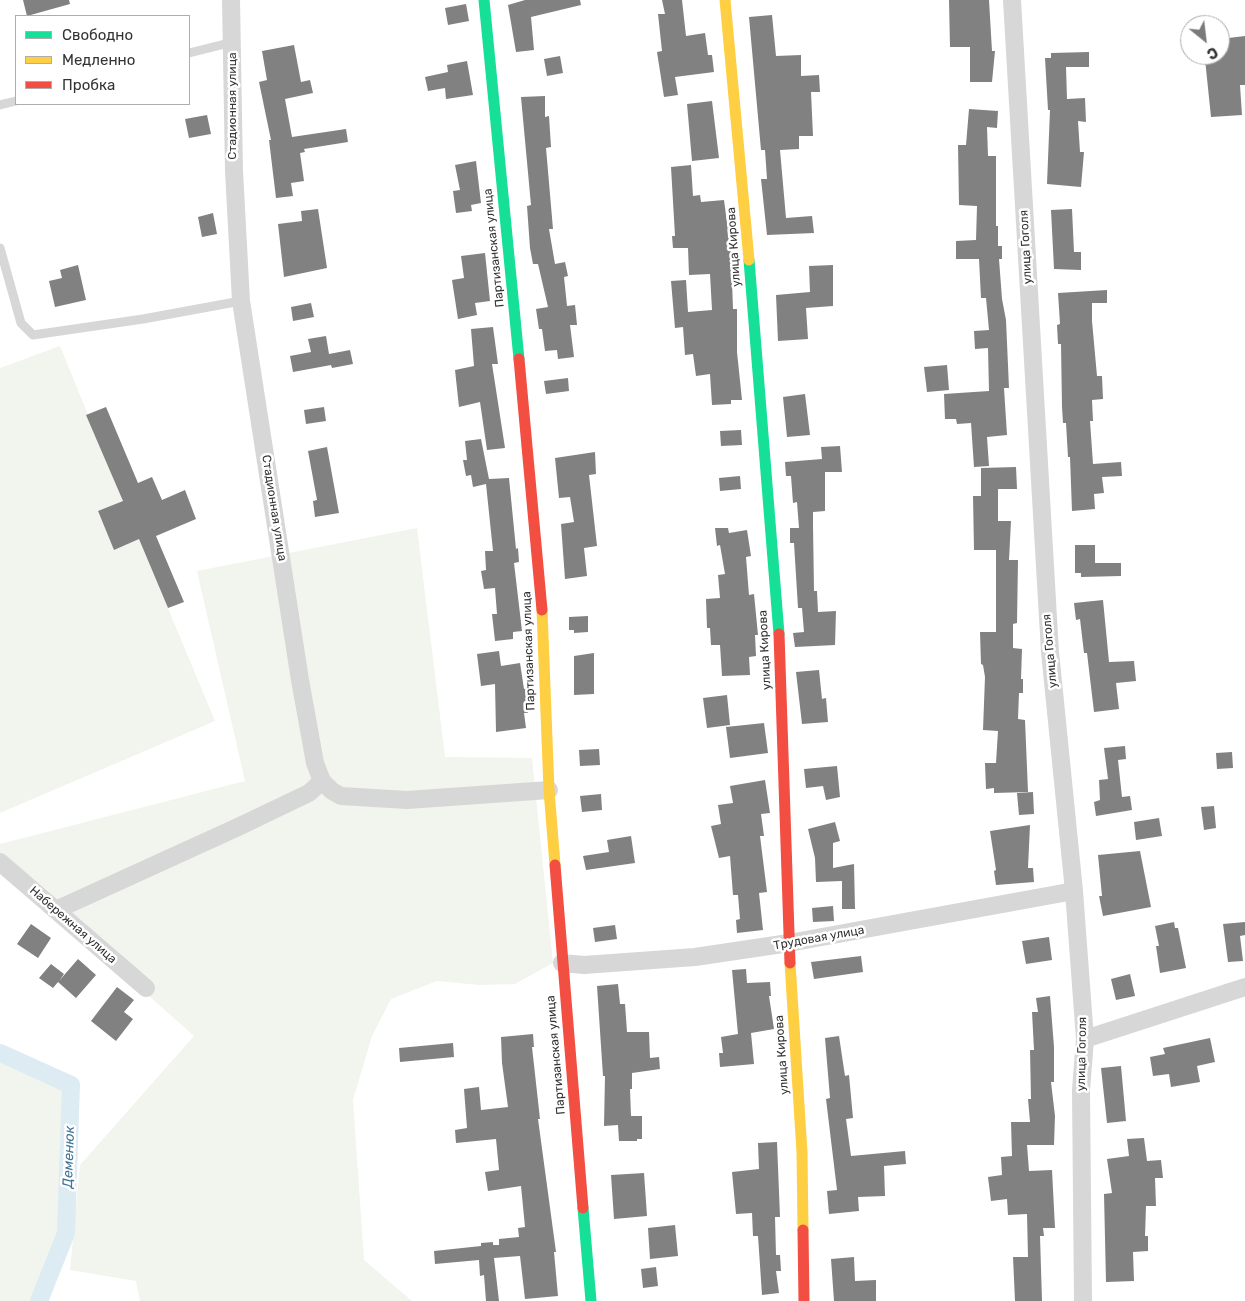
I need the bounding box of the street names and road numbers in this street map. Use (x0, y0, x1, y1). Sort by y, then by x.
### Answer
street label: Стадионная улица (226, 52, 240, 160)
street label: Партизанская улица (481, 188, 507, 308)
street label: улица Кирова (724, 207, 744, 287)
street label: улица Гоголя (1017, 209, 1035, 285)
street label: Стадионная улица (258, 454, 290, 562)
street label: Партизанская улица (520, 591, 538, 711)
street label: улица Кирова (756, 610, 774, 690)
street label: улица Гоголя (1040, 613, 1060, 689)
street label: Набережная улица (27, 883, 119, 967)
street label: Трудовая улица (773, 923, 865, 953)
street label: Партизанская улица (544, 995, 568, 1115)
street label: улица Кирова (772, 1015, 792, 1095)
street label: улица Гоголя (1074, 1017, 1090, 1091)

